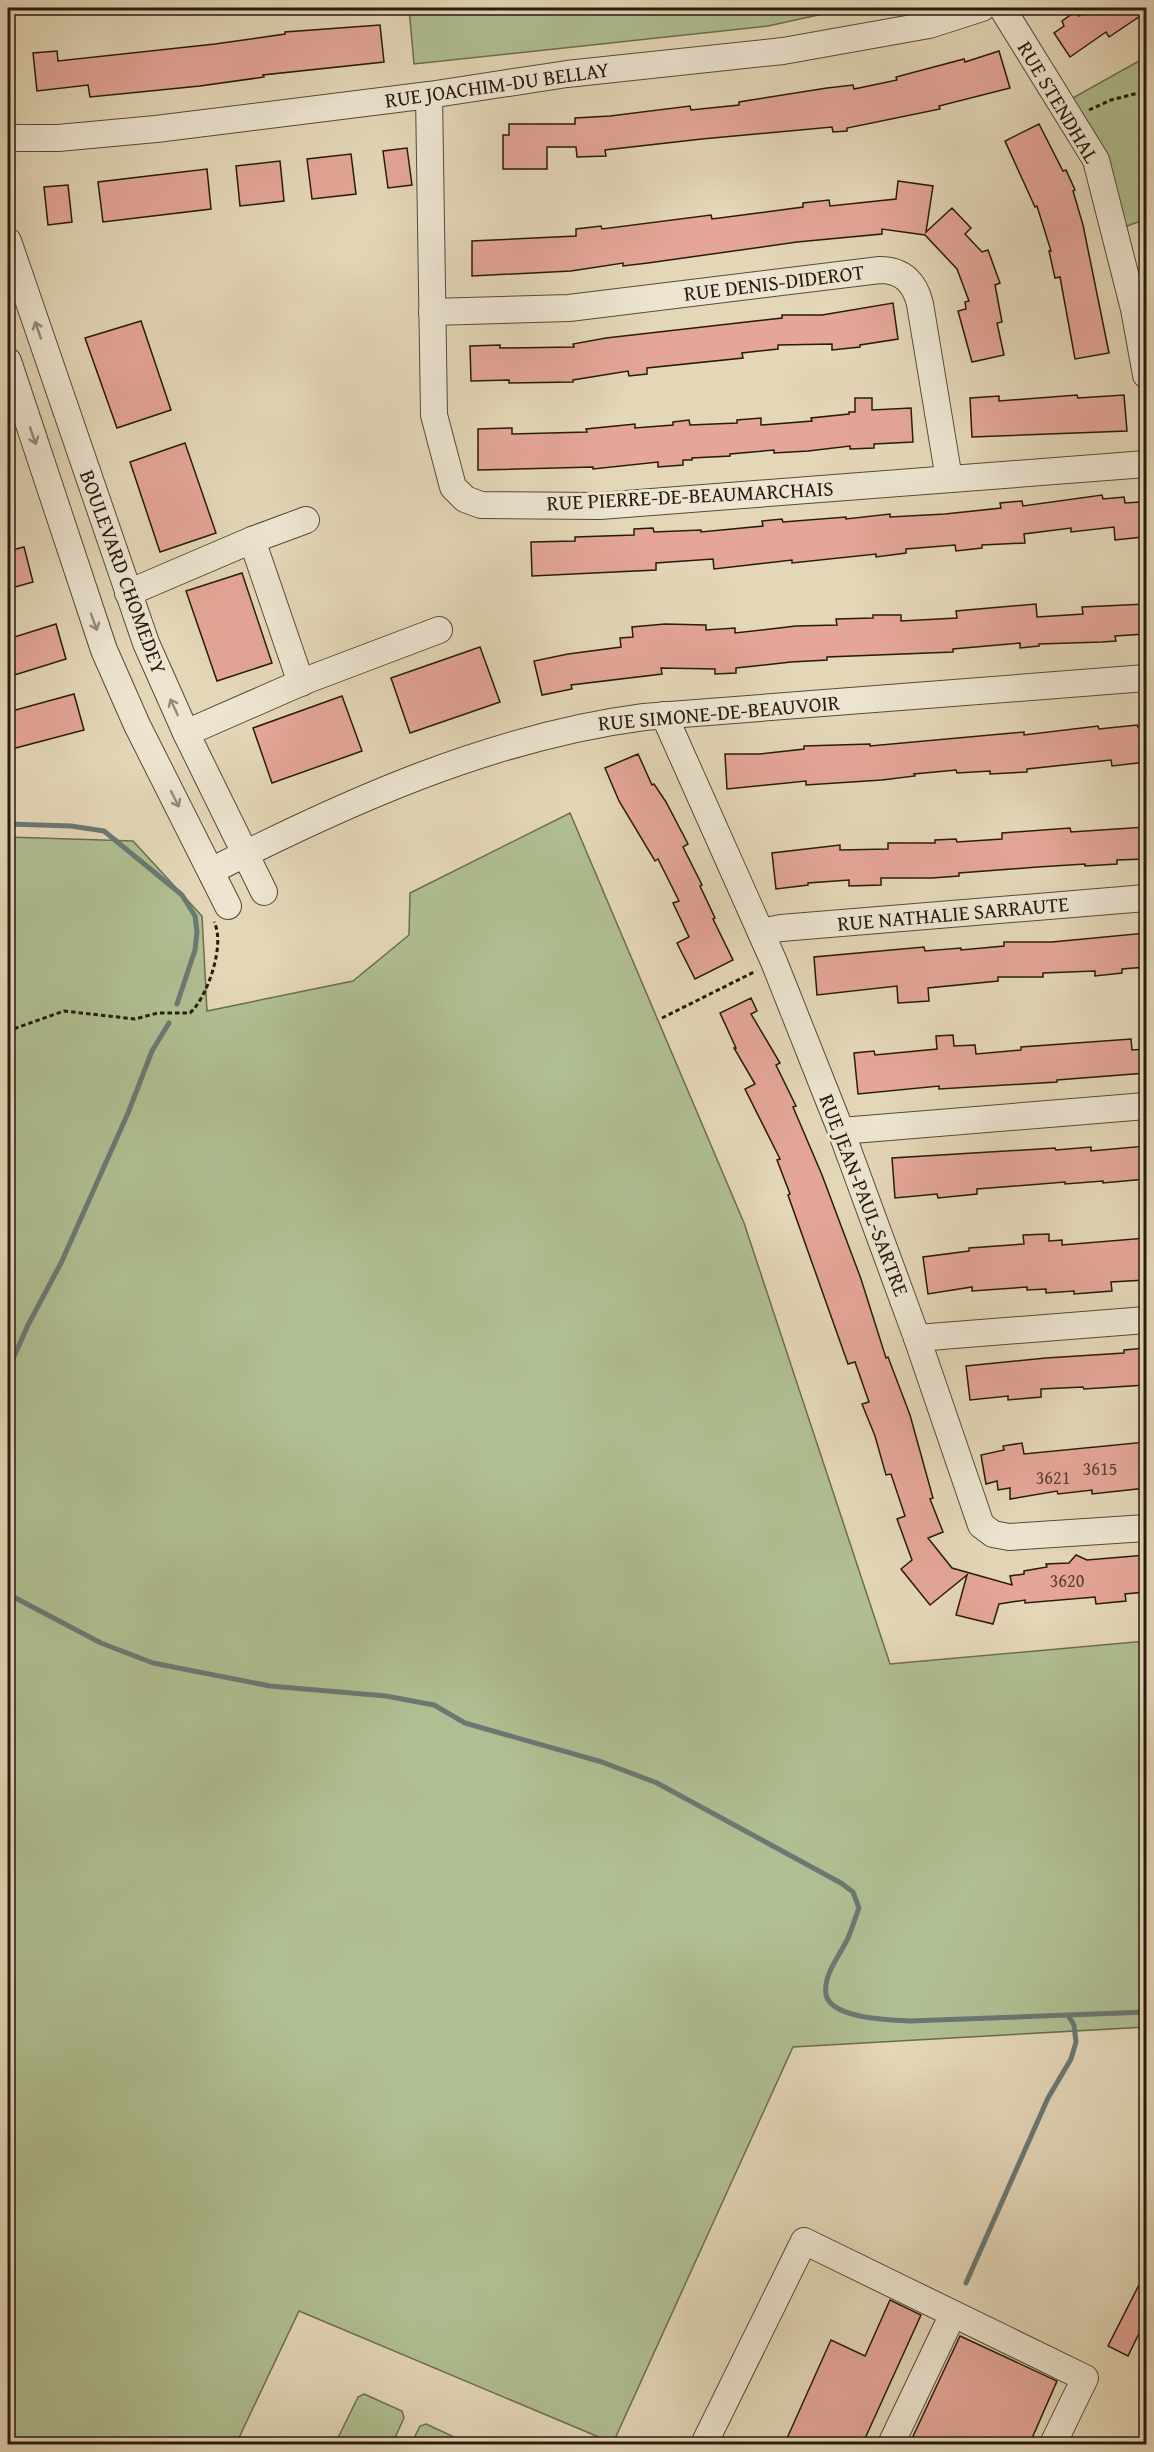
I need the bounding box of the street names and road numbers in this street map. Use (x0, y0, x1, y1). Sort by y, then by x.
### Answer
street label: RUE STENDHAL (1010, 35, 1107, 169)
street label: RUE JOACHIM-DU BELLAY (383, 53, 612, 116)
street label: RUE DENIS-DIDEROT (682, 256, 866, 309)
street label: BOULEVARD CHOMEDEY (72, 465, 175, 679)
street label: RUE PIERRE-DE-BEAUMARCHAIS (546, 473, 834, 518)
street label: RUE SIMONE-DE-BEAUVOIR (597, 686, 842, 739)
street label: RUE NATHALIE SARRAUTE (836, 888, 1070, 939)
street label: RUE JEAN-PAUL-SARTRE (812, 1089, 917, 1301)

